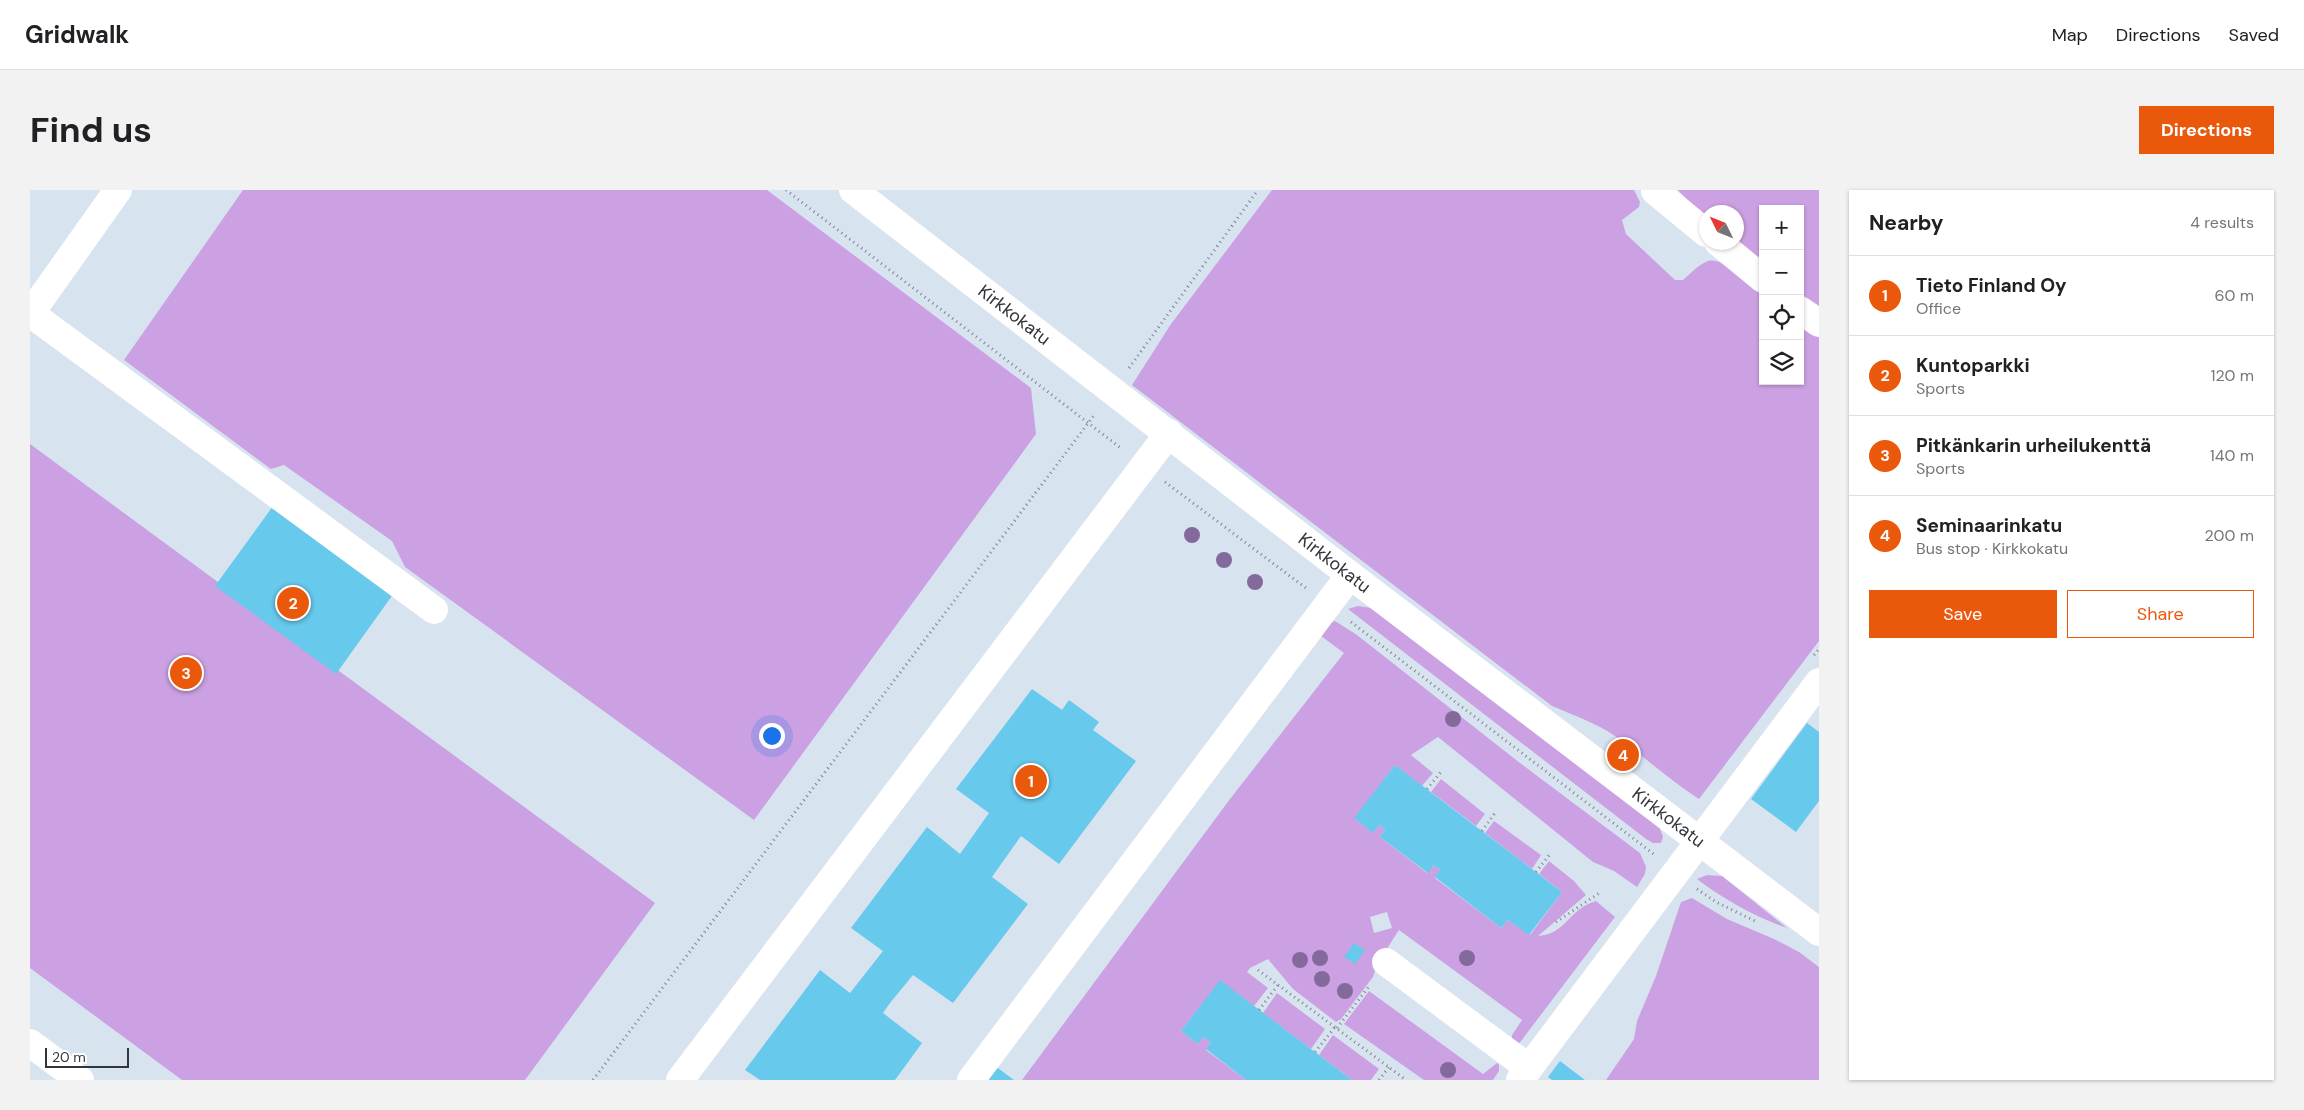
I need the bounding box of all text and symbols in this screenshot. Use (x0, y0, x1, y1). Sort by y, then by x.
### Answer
text: Gridwalk (25, 19, 129, 50)
text: Map (2052, 23, 2088, 47)
text: Directions (2116, 23, 2201, 47)
text: Saved (2229, 23, 2279, 47)
button: Directions (2139, 106, 2274, 154)
text: Find us (30, 107, 152, 153)
north arrow (1699, 205, 1744, 250)
map controls (1759, 205, 1804, 385)
button: + (1759, 205, 1804, 250)
text: Nearby (1869, 209, 1943, 237)
text: 4 results (2190, 212, 2254, 233)
button: − (1759, 250, 1804, 295)
text: Tieto Finland Oy (1916, 273, 2067, 298)
street label: Kirkkokatu (973, 279, 1055, 351)
text: 1 (1882, 285, 1888, 306)
text: 60 m (2214, 285, 2254, 306)
button: locate (1759, 295, 1804, 340)
text: Office (1916, 298, 1961, 319)
button: layers (1759, 340, 1804, 385)
text: Kuntoparkki (1916, 353, 2030, 378)
text: 2 (1880, 365, 1890, 386)
text: 120 m (2210, 365, 2254, 386)
text: Sports (1916, 378, 1965, 399)
text: Pitkänkarin urheilukenttä (1916, 433, 2151, 458)
text: 3 (1880, 445, 1890, 466)
text: 140 m (2210, 445, 2254, 466)
text: Sports (1916, 458, 1965, 479)
text: Seminaarinkatu (1916, 513, 2062, 538)
text: 4 (1880, 525, 1890, 546)
text: 200 m (2205, 525, 2254, 546)
street label: Kirkkokatu (1293, 527, 1376, 599)
text: Bus stop · Kirkkokatu (1916, 538, 2068, 559)
pin: 2 (277, 584, 309, 622)
button: Save (1869, 590, 2057, 638)
button: Share (2067, 590, 2254, 638)
pin: 3 (170, 654, 202, 692)
your location (759, 723, 785, 749)
pin: 4 (1607, 736, 1639, 774)
pin: 1 (1015, 762, 1047, 800)
street label: Kirkkokatu (1627, 782, 1710, 853)
scale bar (45, 1045, 129, 1068)
text: 20 m (52, 1048, 86, 1066)

